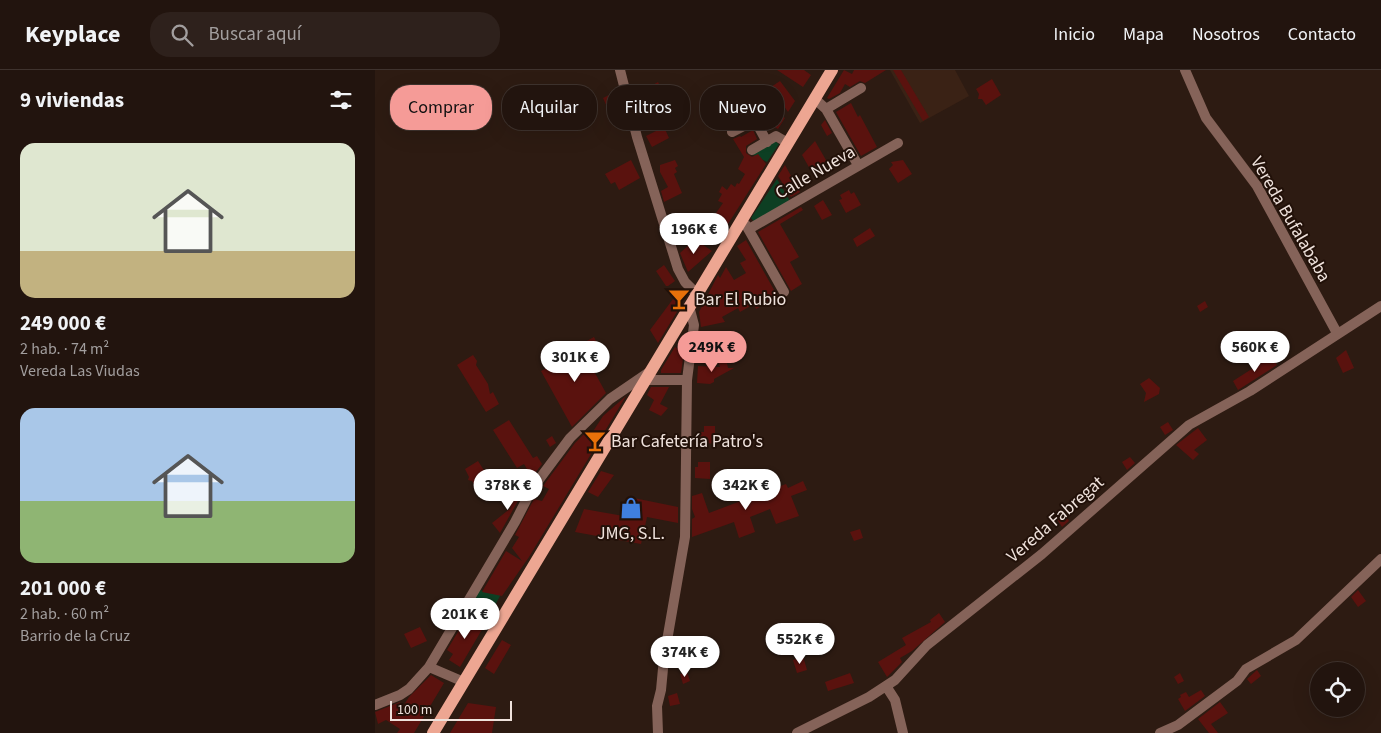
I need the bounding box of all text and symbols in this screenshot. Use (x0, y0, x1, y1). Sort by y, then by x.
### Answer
search box (150, 12, 500, 57)
text: Keyplace (25, 17, 120, 52)
icon: search (168, 21, 196, 49)
text: Buscar aquí (208, 21, 301, 48)
text: Inicio (1054, 22, 1095, 47)
text: Mapa (1123, 22, 1164, 47)
text: Nosotros (1192, 22, 1260, 47)
text: Contacto (1288, 22, 1356, 47)
text: 9 viviendas (20, 85, 124, 115)
chip: Comprar (390, 85, 492, 130)
chip: Alquilar (502, 85, 597, 130)
chip: Filtros (607, 85, 690, 130)
chip: Nuevo (700, 85, 784, 130)
icon: filters (327, 86, 355, 114)
street label: Calle Nueva (771, 139, 860, 205)
street label: Vereda Bufalababa (1244, 152, 1337, 287)
icon: home (143, 176, 233, 266)
pin: 196K € (653, 212, 735, 255)
text: 196K € (671, 218, 717, 240)
bar icon: Bar El Rubio (666, 286, 692, 312)
place label: Bar El Rubio (695, 287, 786, 312)
text: 249 000 € (20, 308, 106, 338)
pin: 249K € (671, 330, 753, 373)
pin: 560K € (1214, 330, 1296, 373)
text: 249K € (689, 336, 735, 358)
text: 560K € (1232, 336, 1278, 358)
text: 2 hab. · 74 m² (20, 338, 109, 360)
pin: 301K € (534, 340, 616, 383)
text: 301K € (552, 346, 598, 368)
text: Vereda Las Viudas (20, 360, 140, 382)
bar icon: Bar Cafetería Patro's (582, 428, 608, 454)
place label: Bar Cafetería Patro's (611, 429, 763, 454)
icon: home (143, 441, 233, 531)
pin: 378K € (467, 468, 549, 511)
pin: 342K € (705, 468, 787, 511)
street label: Vereda Fabregat (1001, 470, 1109, 569)
text: 378K € (485, 474, 531, 496)
text: 342K € (723, 474, 769, 496)
shop icon: JMG, S.L. (618, 495, 644, 521)
place label: JMG, S.L. (597, 521, 665, 546)
text: 201 000 € (20, 573, 106, 603)
pin: 201K € (424, 598, 506, 640)
text: 2 hab. · 60 m² (20, 603, 109, 625)
text: 201K € (442, 603, 488, 625)
pin: 552K € (759, 622, 841, 665)
text: Barrio de la Cruz (20, 625, 130, 647)
text: 552K € (777, 628, 823, 650)
pin: 374K € (644, 636, 726, 678)
text: 374K € (662, 641, 708, 663)
map controls (1310, 662, 1365, 717)
button: locate (1310, 662, 1365, 717)
scale bar (390, 698, 513, 721)
text: 100 m (397, 700, 432, 720)

